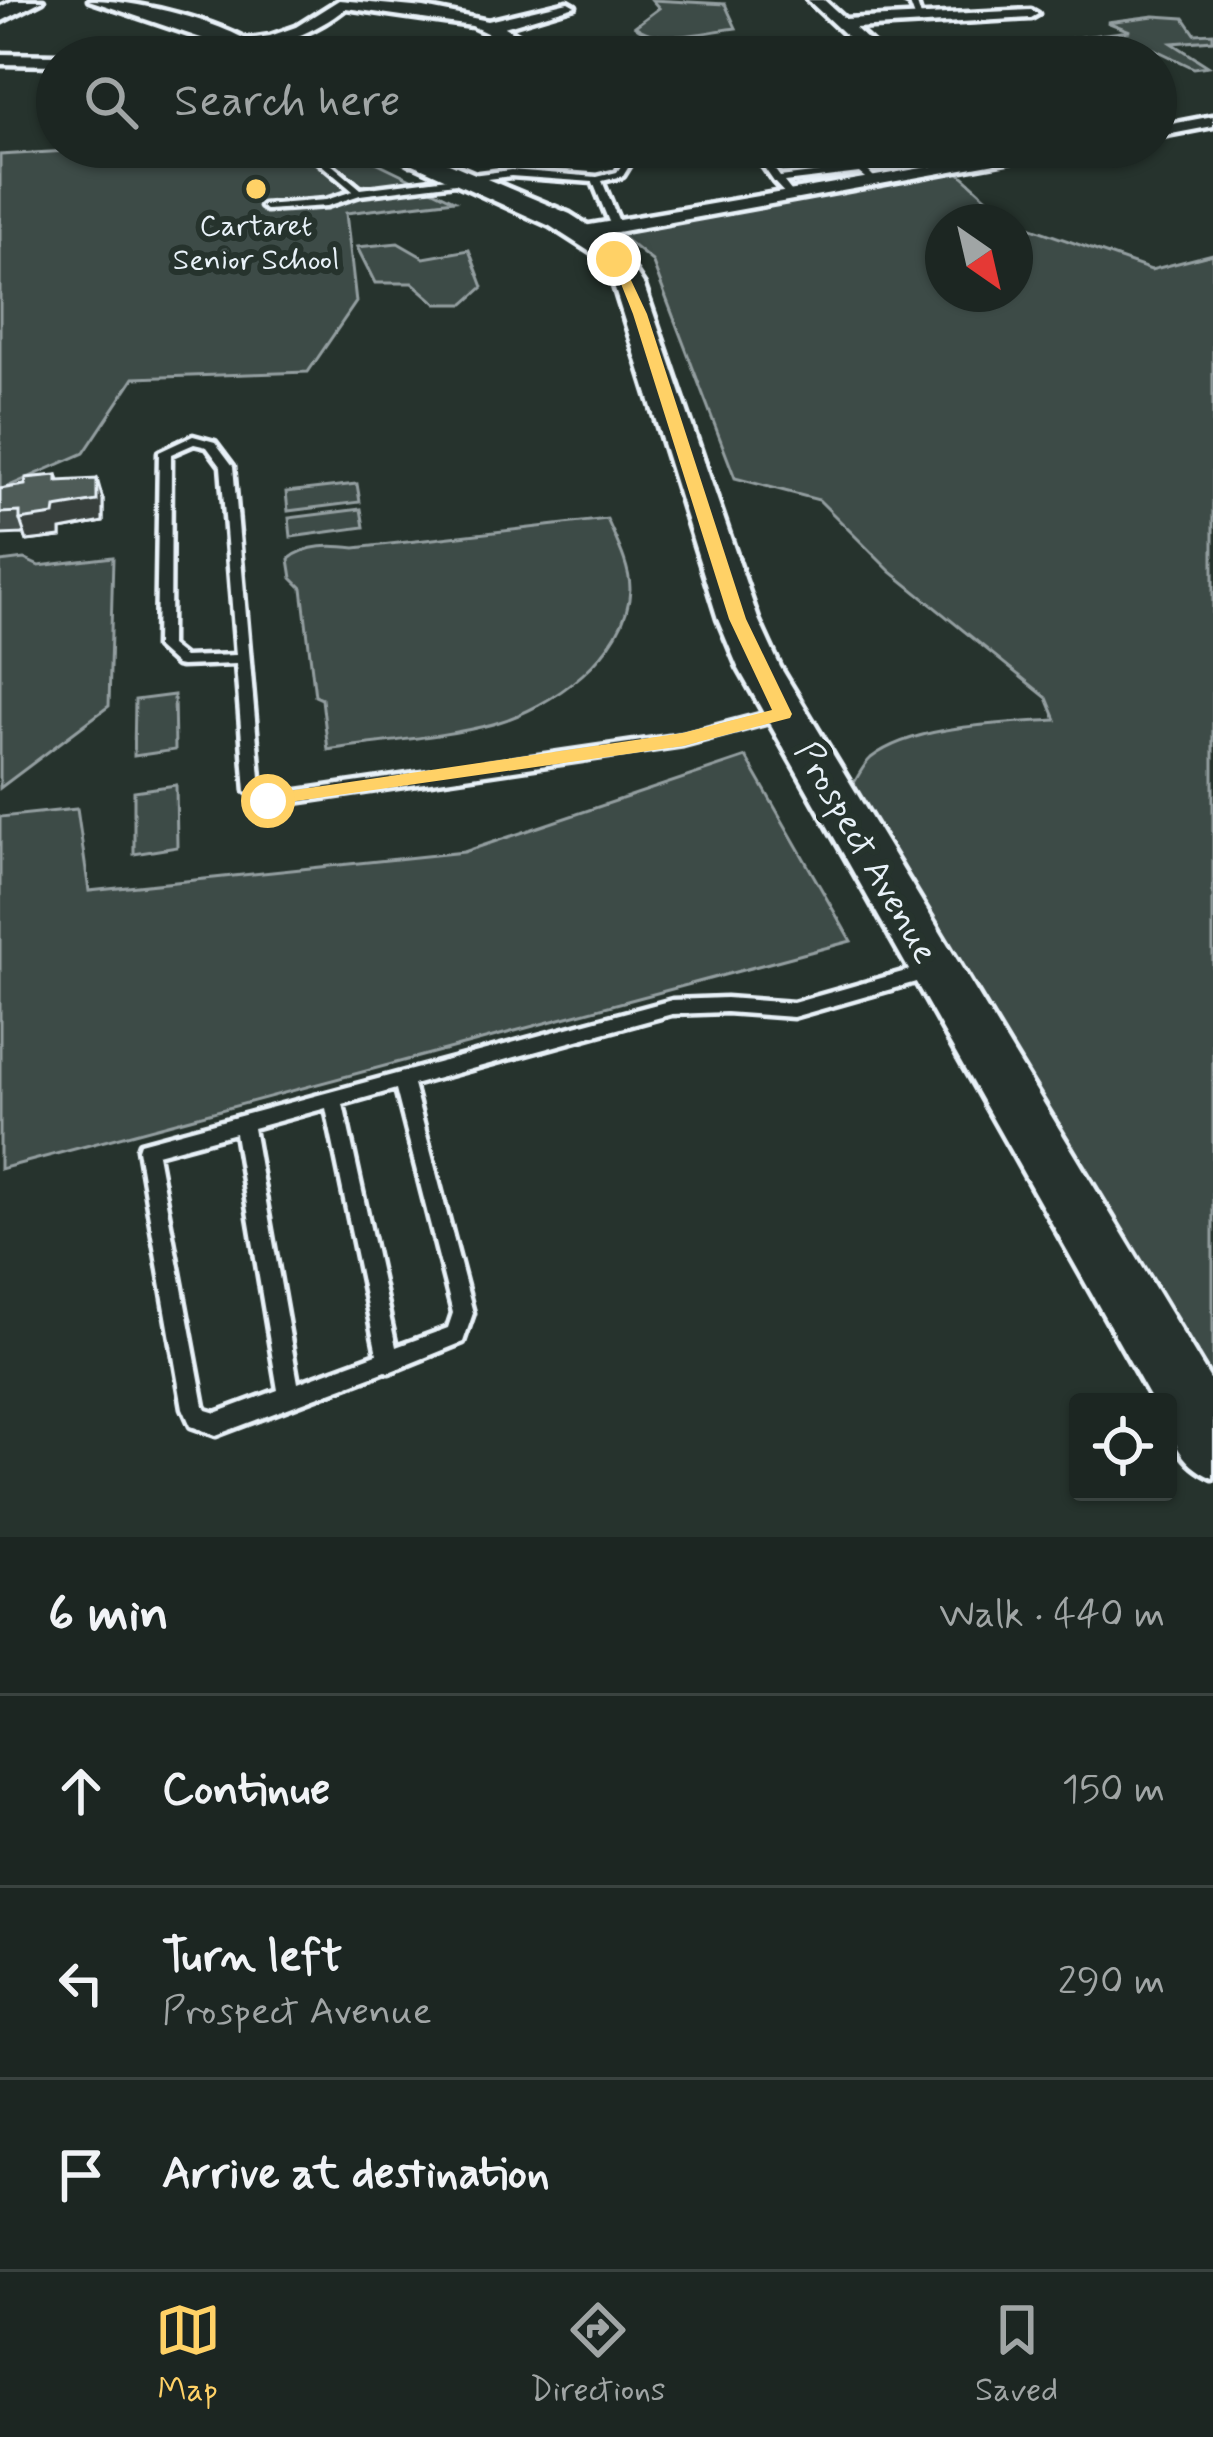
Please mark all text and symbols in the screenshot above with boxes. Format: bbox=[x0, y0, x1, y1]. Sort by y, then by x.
search box bbox=[36, 36, 1177, 168]
icon: search bbox=[78, 69, 144, 135]
text: Search here bbox=[174, 73, 401, 132]
marker: Cartaret Senior School bbox=[243, 176, 269, 202]
north arrow bbox=[925, 204, 1033, 312]
place label: Cartaret Senior School bbox=[173, 207, 339, 280]
route end bbox=[587, 232, 641, 286]
street label: Prospect Avenue bbox=[782, 733, 948, 973]
route start bbox=[241, 774, 295, 828]
map controls bbox=[1069, 1393, 1177, 1501]
button: locate bbox=[1069, 1393, 1177, 1501]
text: 6 min bbox=[48, 1582, 169, 1648]
text: Walk · 440 m bbox=[939, 1590, 1165, 1641]
icon: ahead bbox=[48, 1758, 114, 1824]
text: Continue bbox=[162, 1761, 330, 1820]
text: 150 m bbox=[1062, 1765, 1165, 1816]
text: Turn left bbox=[162, 1928, 342, 1987]
icon: left bbox=[48, 1950, 114, 2016]
text: 290 m bbox=[1058, 1957, 1165, 2008]
text: Prospect Avenue bbox=[162, 1987, 432, 2038]
icon: arrive bbox=[48, 2142, 114, 2208]
text: Arrive at destination bbox=[162, 2145, 550, 2204]
tab: Map bbox=[155, 2297, 221, 2413]
tab: Directions bbox=[530, 2297, 666, 2413]
tab: Saved bbox=[975, 2297, 1058, 2413]

